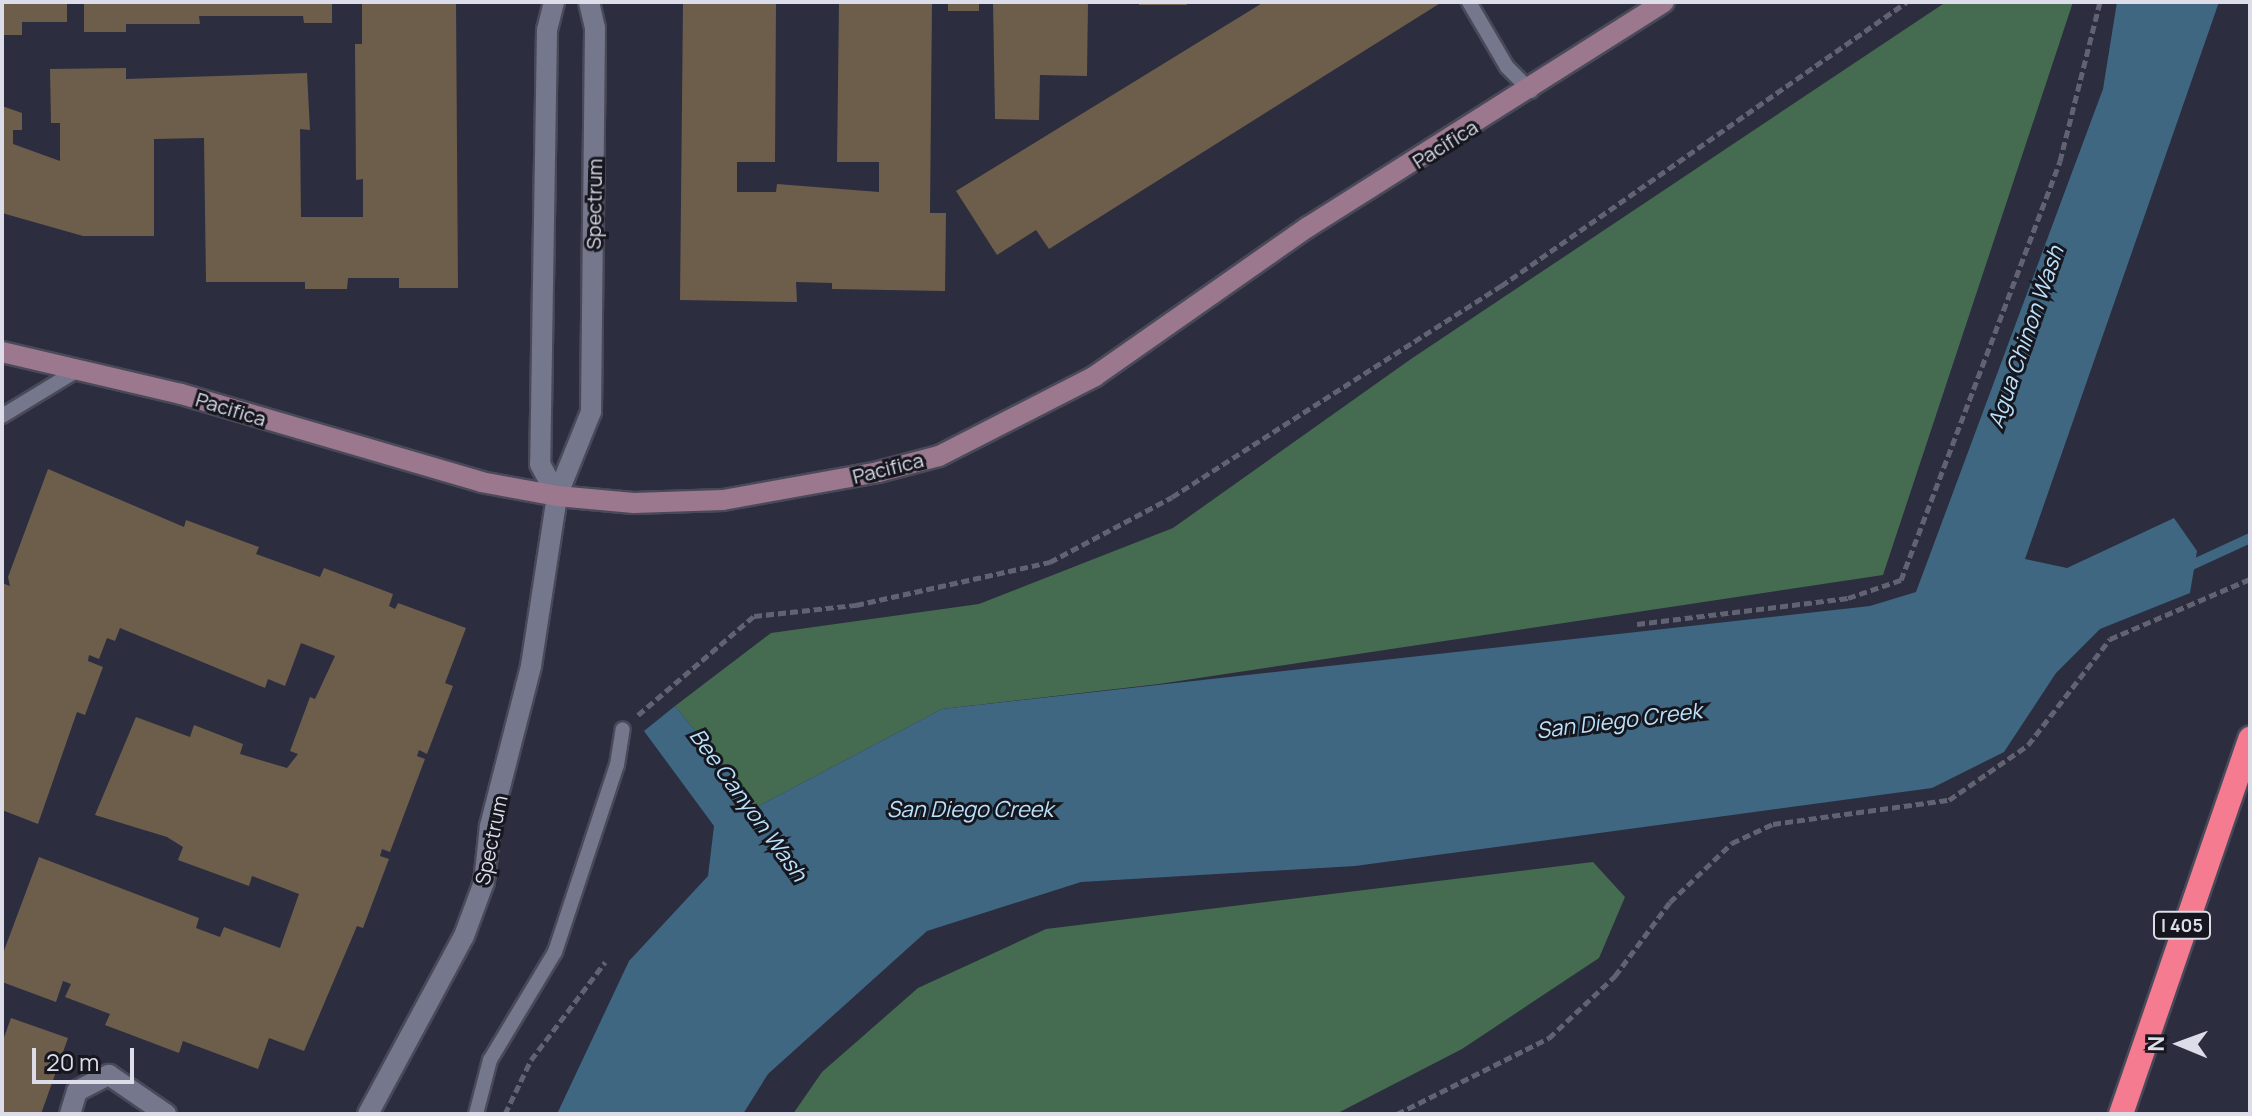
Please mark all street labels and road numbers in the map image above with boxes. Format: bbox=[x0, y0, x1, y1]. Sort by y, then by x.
street label: Pacifica bbox=[1408, 115, 1482, 173]
street label: Spectrum bbox=[581, 158, 607, 250]
street label: Pacifica bbox=[193, 387, 269, 431]
street label: Pacifica bbox=[850, 448, 926, 488]
street label: Spectrum bbox=[470, 793, 512, 887]
road number: I 405 bbox=[2152, 911, 2212, 939]

